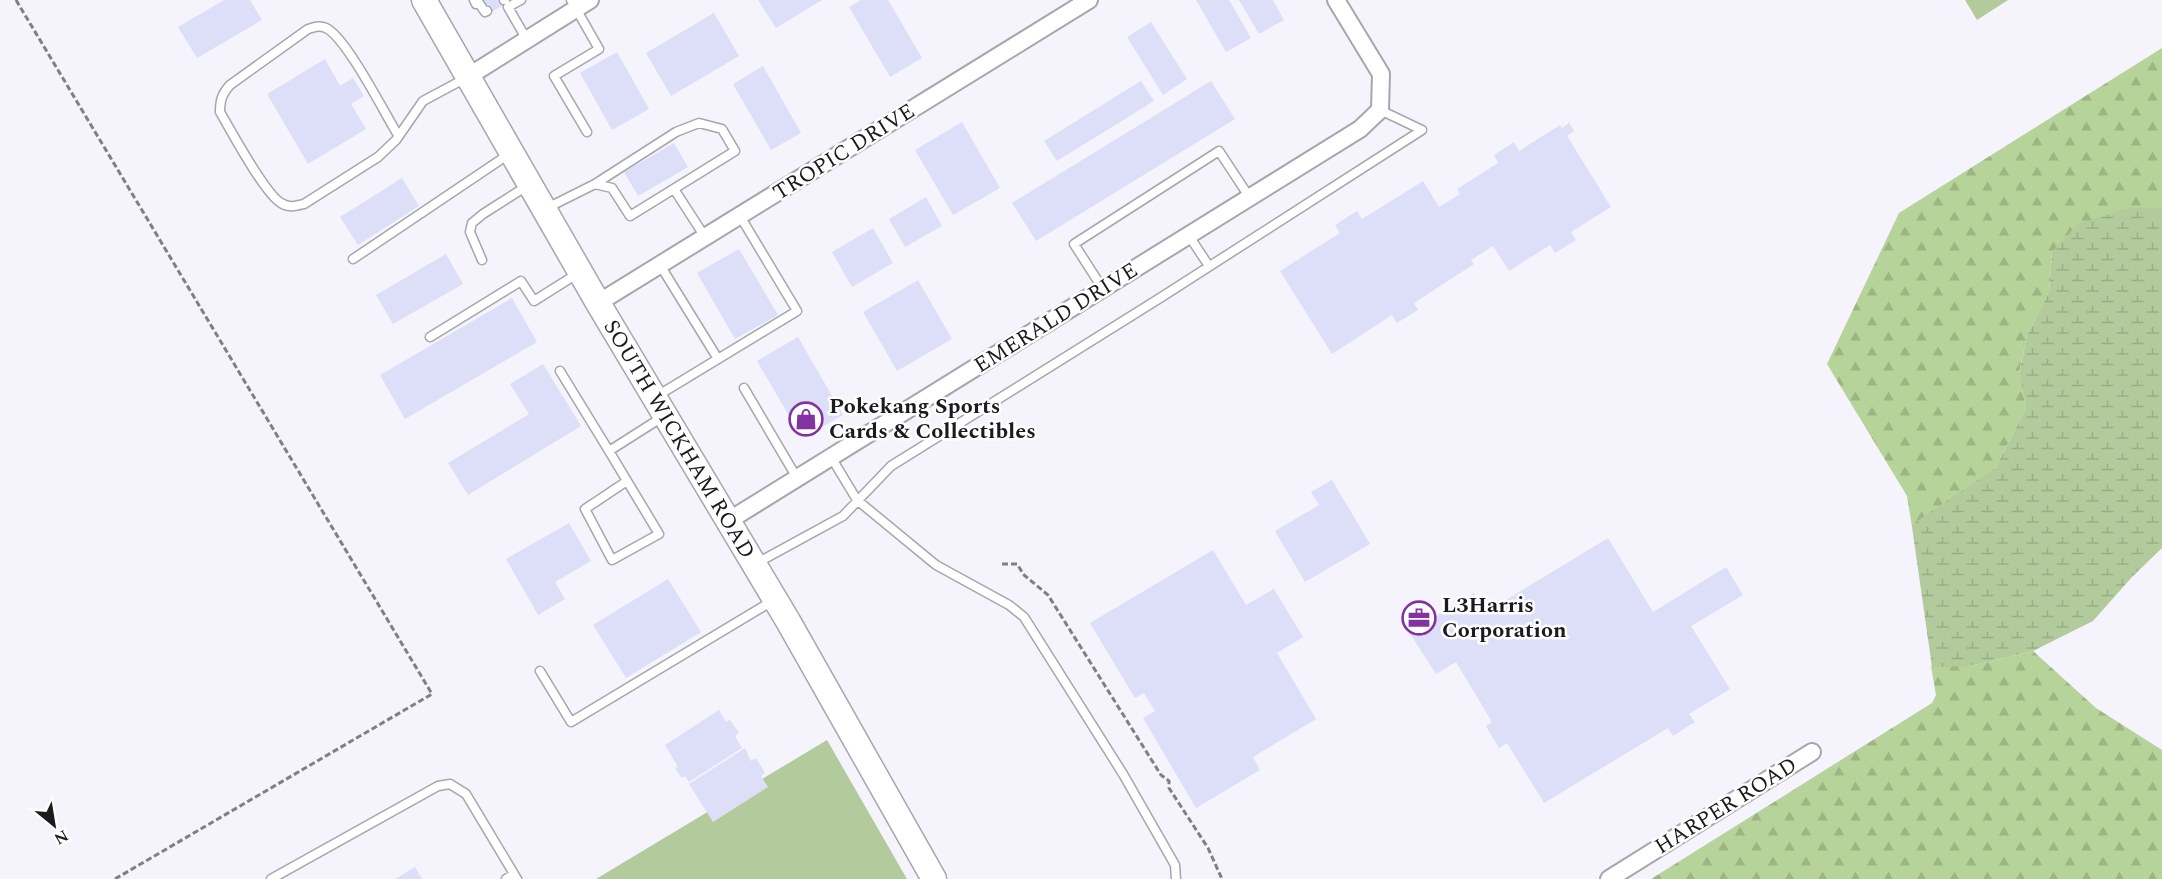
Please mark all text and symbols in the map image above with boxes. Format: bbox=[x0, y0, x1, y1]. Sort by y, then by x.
street label: TROPIC DRIVE bbox=[767, 95, 921, 209]
street label: EMERALD DRIVE bbox=[968, 254, 1144, 382]
street label: SOUTH WICKHAM ROAD bbox=[595, 313, 764, 565]
place label: Pokekang Sports Cards & Collectibles bbox=[829, 390, 1036, 448]
shop icon: Pokekang Sports Cards & Collectibles bbox=[788, 401, 824, 437]
place label: L3Harris Corporation bbox=[1442, 589, 1567, 647]
office icon: L3Harris Corporation bbox=[1401, 600, 1437, 636]
street label: HARPER ROAD bbox=[1648, 749, 1804, 863]
north arrow bbox=[24, 795, 84, 855]
text: N bbox=[49, 823, 73, 851]

